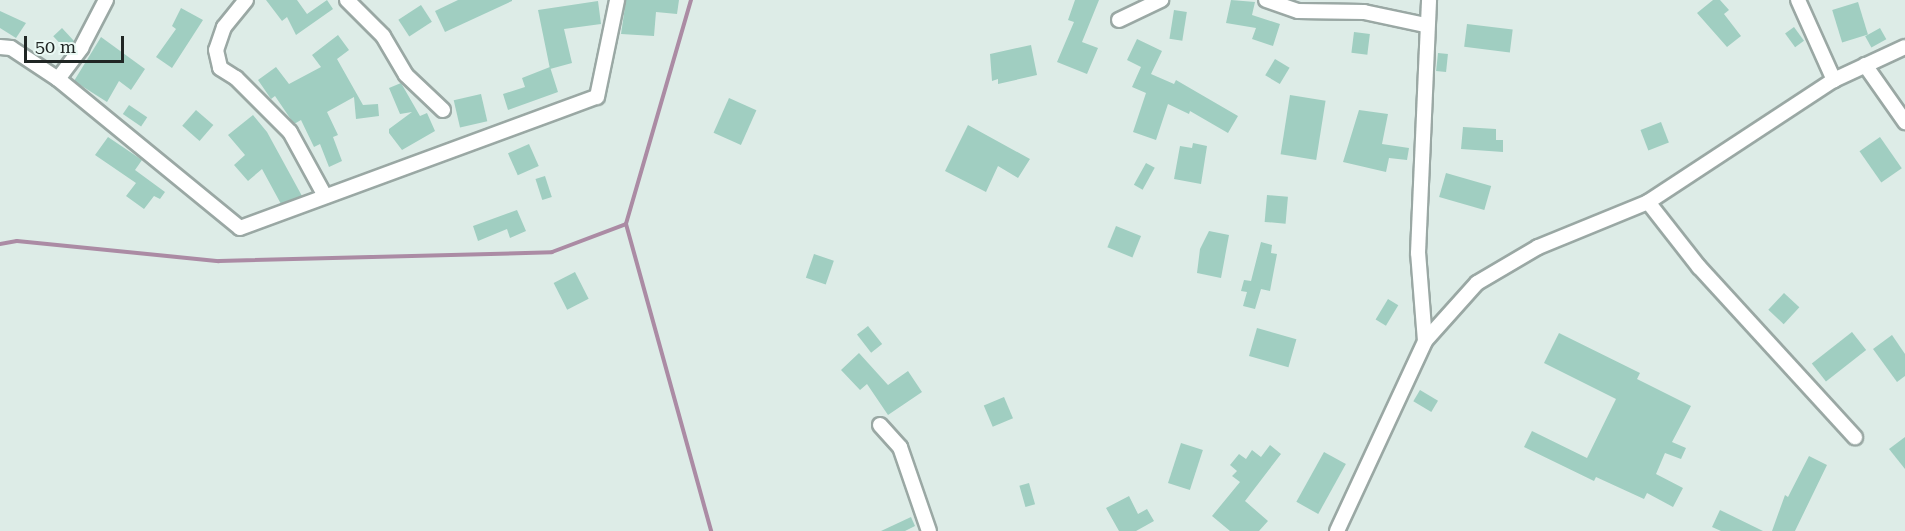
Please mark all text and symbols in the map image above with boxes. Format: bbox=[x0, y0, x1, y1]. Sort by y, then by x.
scale bar bbox=[27, 24, 128, 62]
text: 50 m bbox=[35, 36, 76, 57]

